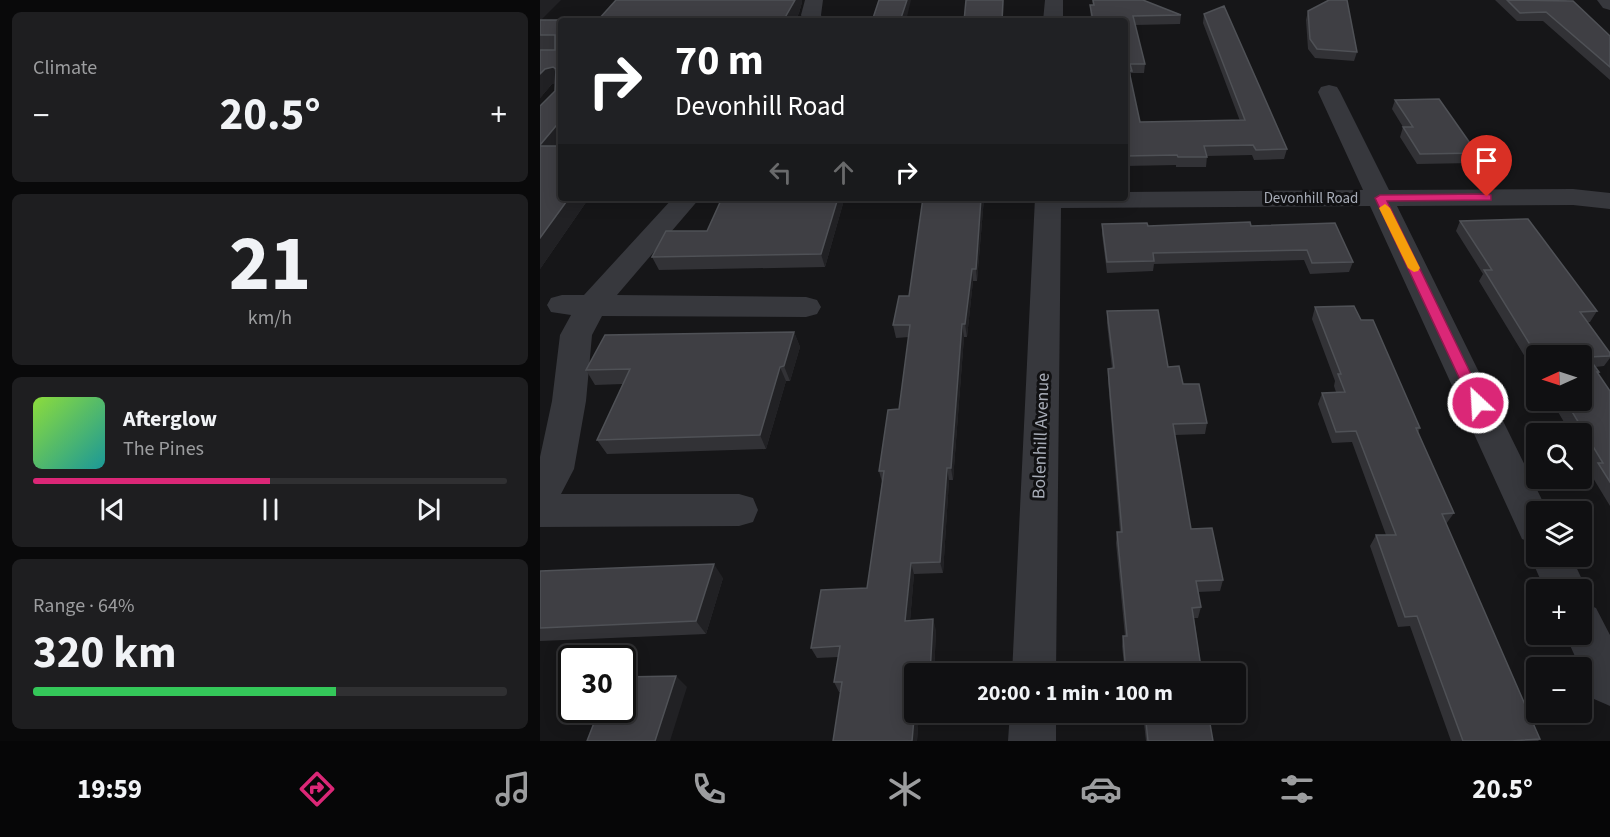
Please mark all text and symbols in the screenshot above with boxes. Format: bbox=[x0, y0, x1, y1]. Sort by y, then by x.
text: 70 m bbox=[675, 31, 764, 91]
icon: right bbox=[576, 42, 654, 120]
text: Climate bbox=[33, 54, 97, 82]
text: 20.5° bbox=[219, 83, 321, 147]
text: Devonhill Road bbox=[675, 87, 846, 126]
text: − bbox=[33, 92, 49, 139]
text: + bbox=[491, 92, 507, 139]
pin bbox=[1461, 135, 1512, 197]
icon: arrive bbox=[1470, 144, 1503, 177]
icon: left bbox=[764, 156, 797, 189]
icon: ahead bbox=[827, 156, 860, 189]
icon: right bbox=[890, 156, 923, 189]
street label: Devonhill Road bbox=[1264, 188, 1358, 209]
text: 21 bbox=[229, 209, 311, 320]
text: km/h bbox=[248, 304, 292, 332]
north arrow bbox=[1526, 345, 1592, 411]
map controls bbox=[1526, 345, 1592, 723]
position arrow bbox=[1446, 371, 1510, 435]
street label: Bolenhill Avenue bbox=[1026, 372, 1056, 499]
text: Afterglow bbox=[123, 403, 217, 435]
button: search bbox=[1526, 423, 1592, 489]
text: The Pines bbox=[123, 435, 204, 463]
icon: previous bbox=[96, 493, 129, 526]
icon: pause bbox=[254, 493, 287, 526]
icon: next bbox=[412, 493, 445, 526]
button: layers bbox=[1526, 501, 1592, 567]
button: + bbox=[1526, 579, 1592, 645]
text: Range · 64% bbox=[33, 592, 134, 620]
text: 320 km bbox=[33, 621, 177, 685]
speed limit sign: 30 bbox=[558, 645, 636, 723]
button: − bbox=[1526, 657, 1592, 723]
text: 20:00 · 1 min · 100 m bbox=[977, 677, 1173, 709]
icon: directions bbox=[296, 768, 338, 810]
icon: music bbox=[492, 768, 534, 810]
icon: phone bbox=[688, 768, 730, 810]
icon: climate bbox=[884, 768, 926, 810]
icon: car bbox=[1080, 768, 1122, 810]
icon: filters bbox=[1276, 768, 1318, 810]
text: 19:59 bbox=[77, 770, 142, 809]
text: 20.5° bbox=[1472, 770, 1533, 809]

